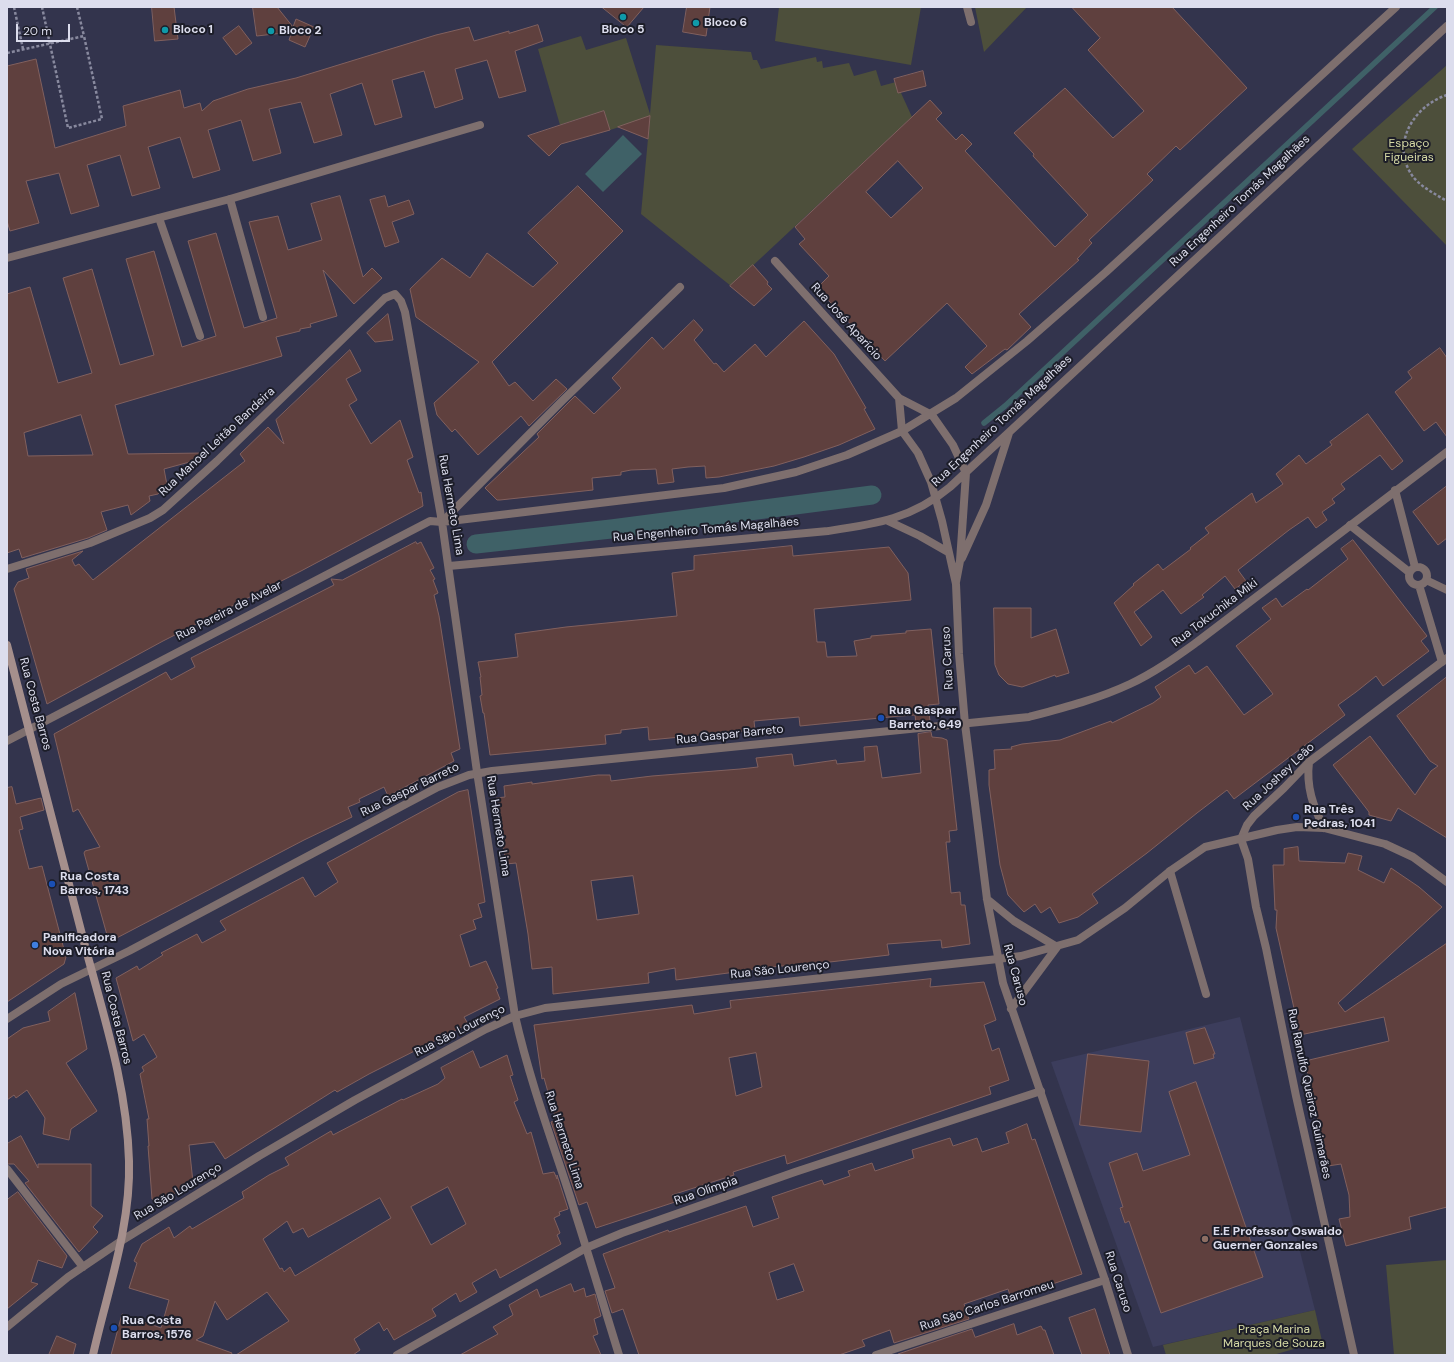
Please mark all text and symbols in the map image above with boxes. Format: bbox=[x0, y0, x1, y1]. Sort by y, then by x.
marker: Bloco 5 bbox=[618, 12, 628, 22]
scale bar bbox=[18, 16, 72, 42]
place label: Bloco 6 bbox=[704, 16, 747, 30]
marker: Bloco 6 bbox=[691, 18, 701, 28]
text: 20 m bbox=[23, 23, 52, 39]
place label: Bloco 1 bbox=[173, 23, 213, 37]
place label: Bloco 5 bbox=[601, 23, 645, 37]
place label: Bloco 2 bbox=[279, 24, 322, 38]
marker: Bloco 1 bbox=[160, 25, 170, 35]
marker: Bloco 2 bbox=[266, 26, 276, 36]
street label: Rua Engenheiro Tomás Magalhães bbox=[1167, 132, 1313, 270]
park label: Espaço Figueiras bbox=[1384, 137, 1434, 165]
street label: Rua José Aparício bbox=[808, 280, 884, 364]
street label: Rua Engenheiro Tomás Magalhães bbox=[929, 352, 1075, 490]
street label: Rua Manoel Leitão Bandeira bbox=[156, 385, 278, 499]
street label: Rua Hermeto Lima bbox=[435, 454, 467, 556]
street label: Rua Engenheiro Tomás Magalhães bbox=[612, 515, 800, 545]
street label: Rua Tokuchika Miki bbox=[1169, 576, 1261, 650]
street label: Rua Pereira de Avelar bbox=[174, 578, 284, 644]
street label: Rua Caruso bbox=[939, 626, 957, 690]
street label: Rua Costa Barros bbox=[16, 656, 54, 752]
place label: Rua Gaspar Barreto, 649 bbox=[889, 704, 962, 732]
marker: Rua Gaspar Barreto, 649 bbox=[876, 713, 886, 723]
street label: Rua Gaspar Barreto bbox=[676, 722, 784, 748]
street label: Rua Joshey Leão bbox=[1240, 740, 1318, 814]
street label: Rua Gaspar Barreto bbox=[358, 760, 462, 820]
street label: Rua Hermeto Lima bbox=[483, 775, 513, 877]
place label: Rua Três Pedras, 1041 bbox=[1304, 803, 1375, 831]
marker: Rua Três Pedras, 1041 bbox=[1291, 812, 1301, 822]
place label: Rua Costa Barros, 1743 bbox=[60, 870, 129, 898]
marker: Rua Costa Barros, 1743 bbox=[47, 879, 57, 889]
place label: Panificadora Nova Vitória bbox=[43, 931, 116, 959]
marker: Panificadora Nova Vitória bbox=[30, 940, 40, 950]
street label: Rua Caruso bbox=[1000, 943, 1030, 1007]
street label: Rua São Lourenço bbox=[730, 958, 830, 982]
street label: Rua Costa Barros bbox=[98, 970, 134, 1066]
street label: Rua São Lourenço bbox=[412, 1002, 508, 1060]
street label: Rua Ranulfo Queiroz Guimarães bbox=[1284, 1008, 1334, 1180]
street label: Rua Hermeto Lima bbox=[541, 1089, 587, 1191]
street label: Rua São Lourenço bbox=[132, 1160, 224, 1224]
street label: Rua Olímpia bbox=[672, 1173, 740, 1209]
place label: E.E Professor Oswaldo Guerner Gonzales bbox=[1213, 1225, 1342, 1253]
marker: E.E Professor Oswaldo Guerner Gonzales bbox=[1200, 1234, 1210, 1244]
street label: Rua Caruso bbox=[1101, 1250, 1135, 1314]
street label: Rua São Carlos Barromeu bbox=[918, 1278, 1056, 1334]
place label: Rua Costa Barros, 1576 bbox=[122, 1314, 192, 1342]
marker: Rua Costa Barros, 1576 bbox=[109, 1323, 119, 1333]
park label: Praça Marina Marques de Souza bbox=[1223, 1323, 1325, 1351]

